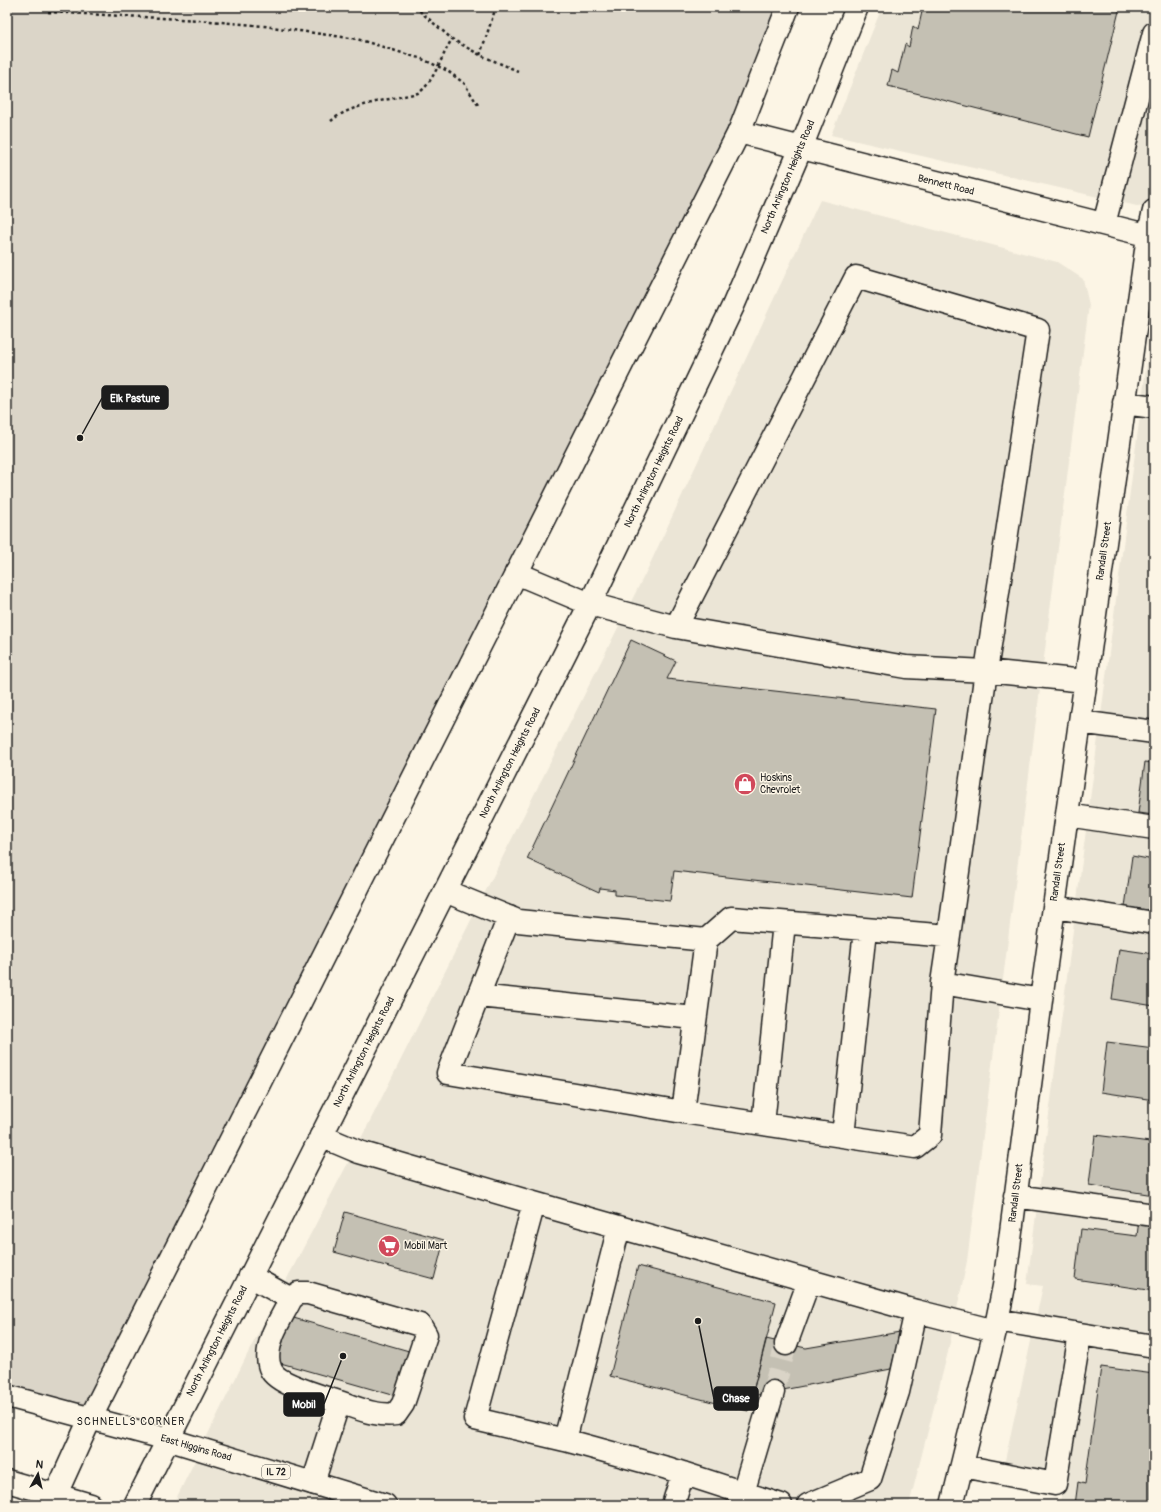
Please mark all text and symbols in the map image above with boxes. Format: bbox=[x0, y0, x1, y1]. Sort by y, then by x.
street label: North Arlington Heights Road bbox=[759, 118, 817, 236]
street label: Bennett Road bbox=[917, 172, 975, 198]
callout: Elk Pasture bbox=[102, 386, 168, 409]
text: Elk Pasture bbox=[110, 392, 161, 405]
street label: North Arlington Heights Road bbox=[622, 414, 686, 530]
street label: Randall Street bbox=[1094, 520, 1114, 581]
street label: North Arlington Heights Road bbox=[477, 706, 543, 820]
shop icon: Hoskins Chevrolet bbox=[732, 771, 758, 797]
place label: Hoskins Chevrolet bbox=[760, 772, 801, 796]
street label: Randall Street bbox=[1048, 841, 1068, 902]
street label: North Arlington Heights Road bbox=[331, 995, 397, 1109]
street label: Randall Street bbox=[1006, 1162, 1026, 1223]
supermarket icon: Mobil Mart bbox=[376, 1233, 402, 1259]
place label: Mobil Mart bbox=[404, 1240, 448, 1252]
street label: North Arlington Heights Road bbox=[184, 1284, 250, 1398]
callout: Chase bbox=[714, 1387, 758, 1410]
text: Chase bbox=[722, 1392, 750, 1405]
callout: Mobil bbox=[284, 1393, 324, 1416]
text: Mobil bbox=[292, 1398, 316, 1411]
district label: SCHNELLS CORNER bbox=[77, 1415, 185, 1428]
street label: East Higgins Road bbox=[159, 1432, 233, 1464]
north arrow bbox=[18, 1454, 58, 1494]
text: N bbox=[35, 1458, 44, 1472]
road number: IL 72 bbox=[262, 1465, 290, 1479]

